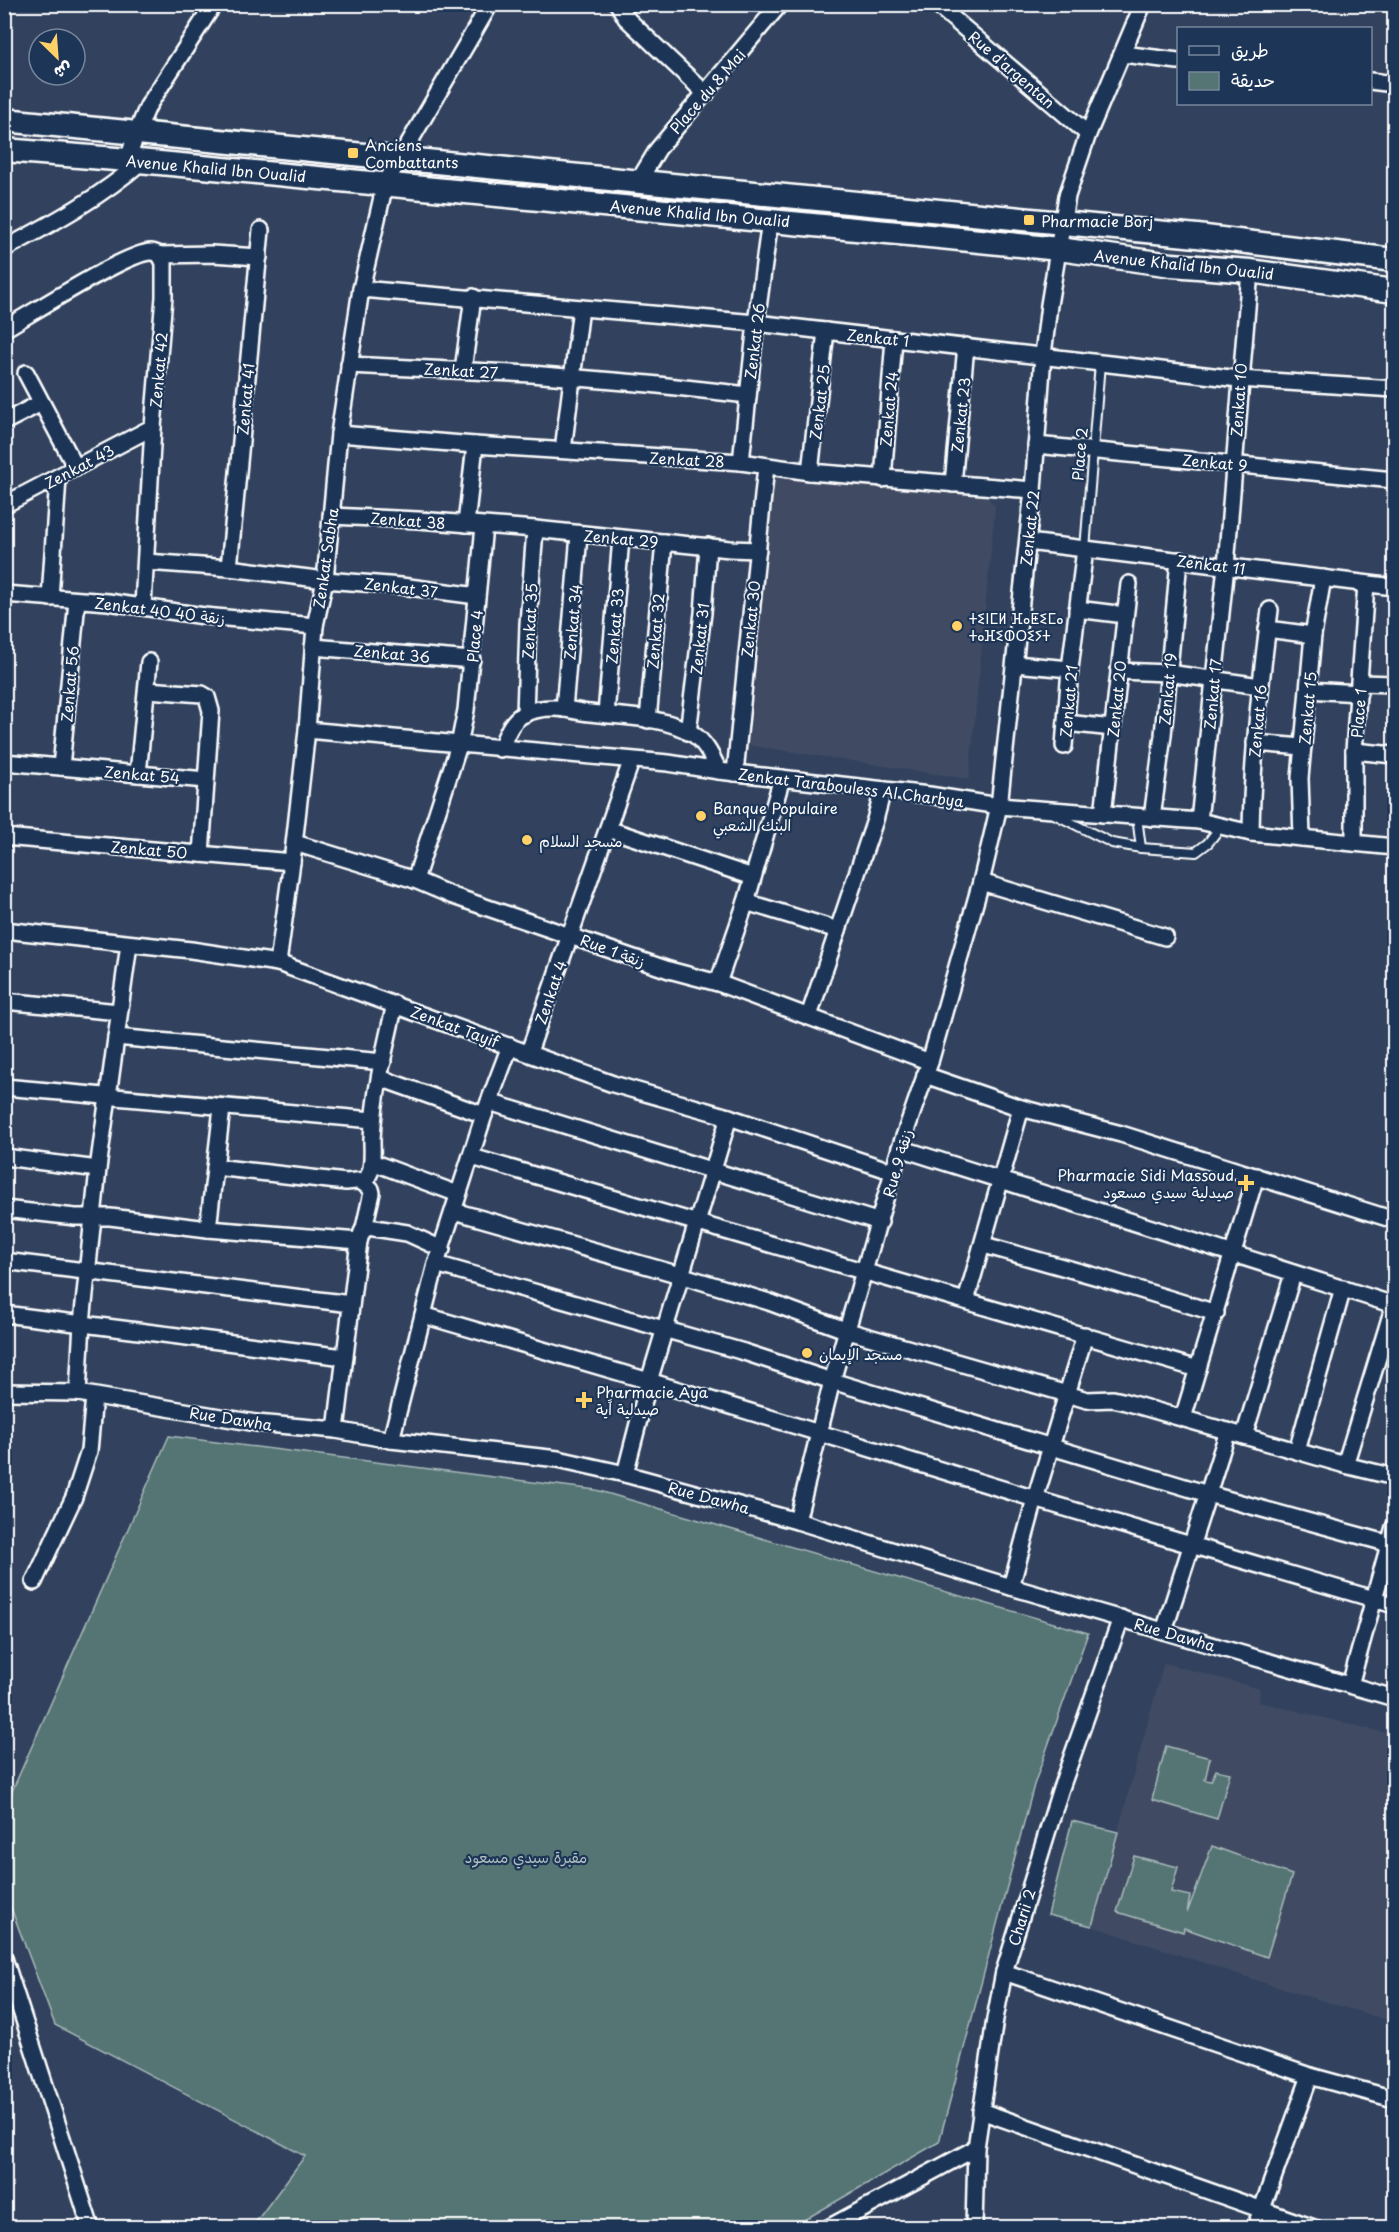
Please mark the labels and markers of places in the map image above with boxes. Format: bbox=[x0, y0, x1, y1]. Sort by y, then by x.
place label: Anciens Combattants bbox=[365, 133, 458, 173]
marker: Anciens Combattants bbox=[346, 146, 360, 160]
place label: Pharmacie Borj bbox=[1041, 209, 1153, 232]
marker: Pharmacie Borj bbox=[1022, 213, 1036, 227]
place label: ⵜⵉⵏⵎⵍ ⴼⴰⵟⵉⵎⴰ ⵜⴰⴼⵉⵀⵔⵉⵢⵜ bbox=[969, 606, 1064, 646]
marker: ⵜⵉⵏⵎⵍ ⴼⴰⵟⵉⵎⴰ ⵜⴰⴼⵉⵀⵔⵉⵢⵜ bbox=[950, 619, 964, 633]
place label: Banque Populaire البنك الشعبي bbox=[713, 796, 838, 839]
marker: Banque Populaire البنك الشعبي bbox=[694, 809, 708, 823]
place label: مسجد السلام bbox=[539, 829, 623, 853]
marker: مسجد السلام bbox=[520, 833, 534, 847]
place label: Pharmacie Sidi Massoud صيدلية سيدي مسعود bbox=[1057, 1163, 1234, 1204]
marker: Pharmacie Sidi Massoud صيدلية سيدي مسعود bbox=[1239, 1176, 1253, 1190]
place label: مسجد الإيمان bbox=[819, 1342, 902, 1365]
marker: مسجد الإيمان bbox=[800, 1346, 814, 1360]
place label: Pharmacie Aya صيدلية اًية bbox=[596, 1380, 709, 1420]
marker: Pharmacie Aya صيدلية اًية bbox=[577, 1393, 591, 1407]

